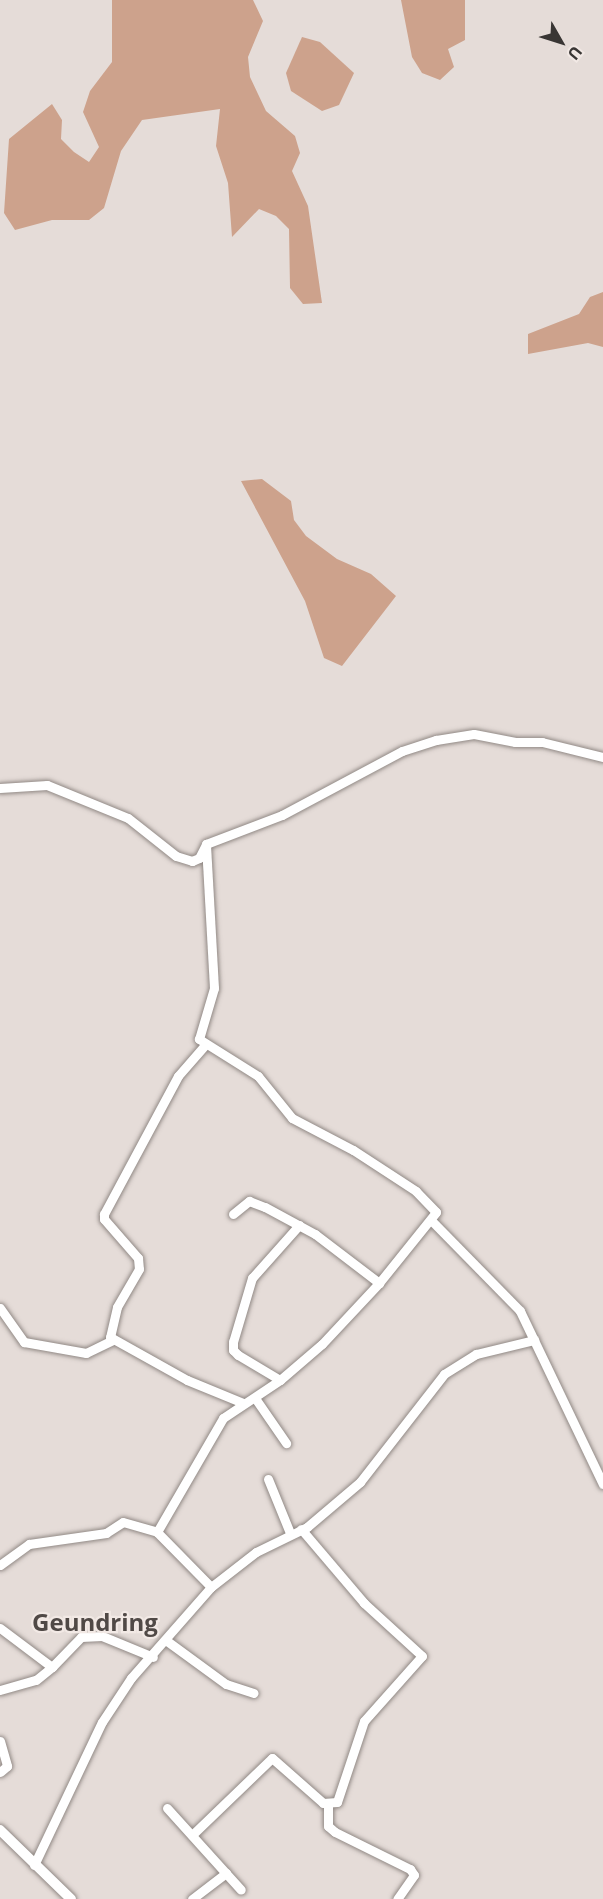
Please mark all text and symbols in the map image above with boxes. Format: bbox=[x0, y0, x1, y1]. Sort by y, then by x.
north arrow bbox=[531, 12, 591, 72]
text: U bbox=[563, 42, 587, 65]
district label: Geundring bbox=[32, 1608, 158, 1636]

